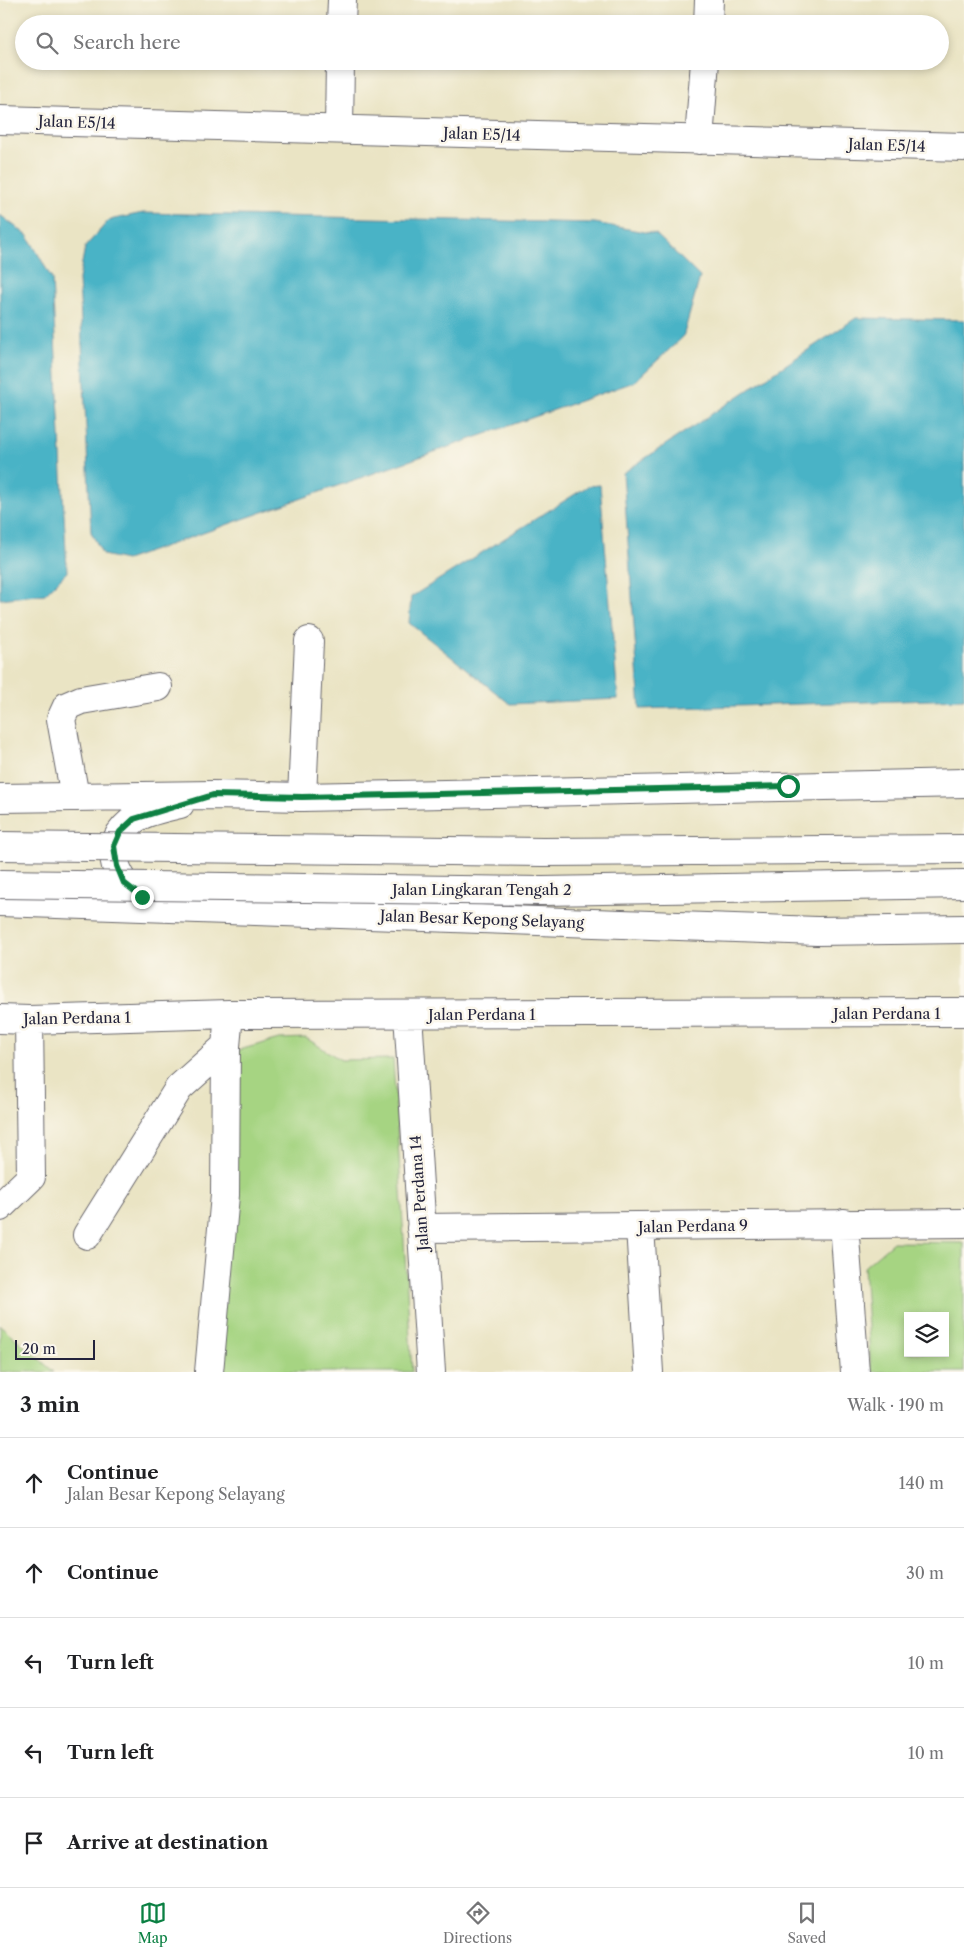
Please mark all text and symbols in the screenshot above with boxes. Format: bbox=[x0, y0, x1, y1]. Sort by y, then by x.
search box bbox=[15, 15, 949, 70]
icon: search bbox=[33, 29, 61, 57]
text: Search here bbox=[73, 31, 181, 54]
street label: Jalan E5/14 bbox=[36, 111, 116, 133]
street label: Jalan E5/14 bbox=[441, 123, 521, 145]
street label: Jalan E5/14 bbox=[846, 134, 926, 156]
route start bbox=[777, 775, 800, 798]
street label: Jalan Lingkaran Tengah 2 bbox=[390, 880, 572, 899]
route end bbox=[131, 886, 154, 909]
street label: Jalan Besar Kepong Selayang bbox=[378, 906, 584, 932]
street label: Jalan Perdana 1 bbox=[831, 1004, 941, 1023]
street label: Jalan Perdana 1 bbox=[426, 1005, 536, 1024]
street label: Jalan Perdana 1 bbox=[21, 1008, 131, 1028]
street label: Jalan Perdana 14 bbox=[405, 1134, 433, 1254]
street label: Jalan Perdana 9 bbox=[636, 1216, 748, 1236]
map controls bbox=[904, 1312, 949, 1357]
button: layers bbox=[904, 1312, 949, 1357]
scale bar bbox=[15, 1337, 95, 1360]
text: 20 m bbox=[22, 1340, 56, 1358]
text: 3 min bbox=[20, 1392, 80, 1417]
text: Walk · 190 m bbox=[847, 1395, 944, 1415]
text: Continue bbox=[67, 1461, 159, 1484]
icon: ahead bbox=[20, 1469, 48, 1497]
text: 140 m bbox=[899, 1473, 944, 1493]
text: Jalan Besar Kepong Selayang bbox=[67, 1484, 285, 1504]
icon: ahead bbox=[20, 1559, 48, 1587]
text: Continue bbox=[67, 1561, 159, 1584]
text: 30 m bbox=[906, 1563, 944, 1583]
icon: left bbox=[20, 1649, 48, 1677]
text: Turn left bbox=[67, 1651, 154, 1674]
text: 10 m bbox=[908, 1653, 944, 1673]
icon: left bbox=[20, 1739, 48, 1767]
text: Turn left bbox=[67, 1741, 154, 1764]
text: 10 m bbox=[908, 1743, 944, 1763]
icon: arrive bbox=[20, 1829, 48, 1857]
text: Arrive at destination bbox=[67, 1831, 268, 1854]
tab: Map bbox=[138, 1899, 168, 1947]
tab: Directions bbox=[443, 1899, 512, 1947]
tab: Saved bbox=[787, 1899, 826, 1947]

